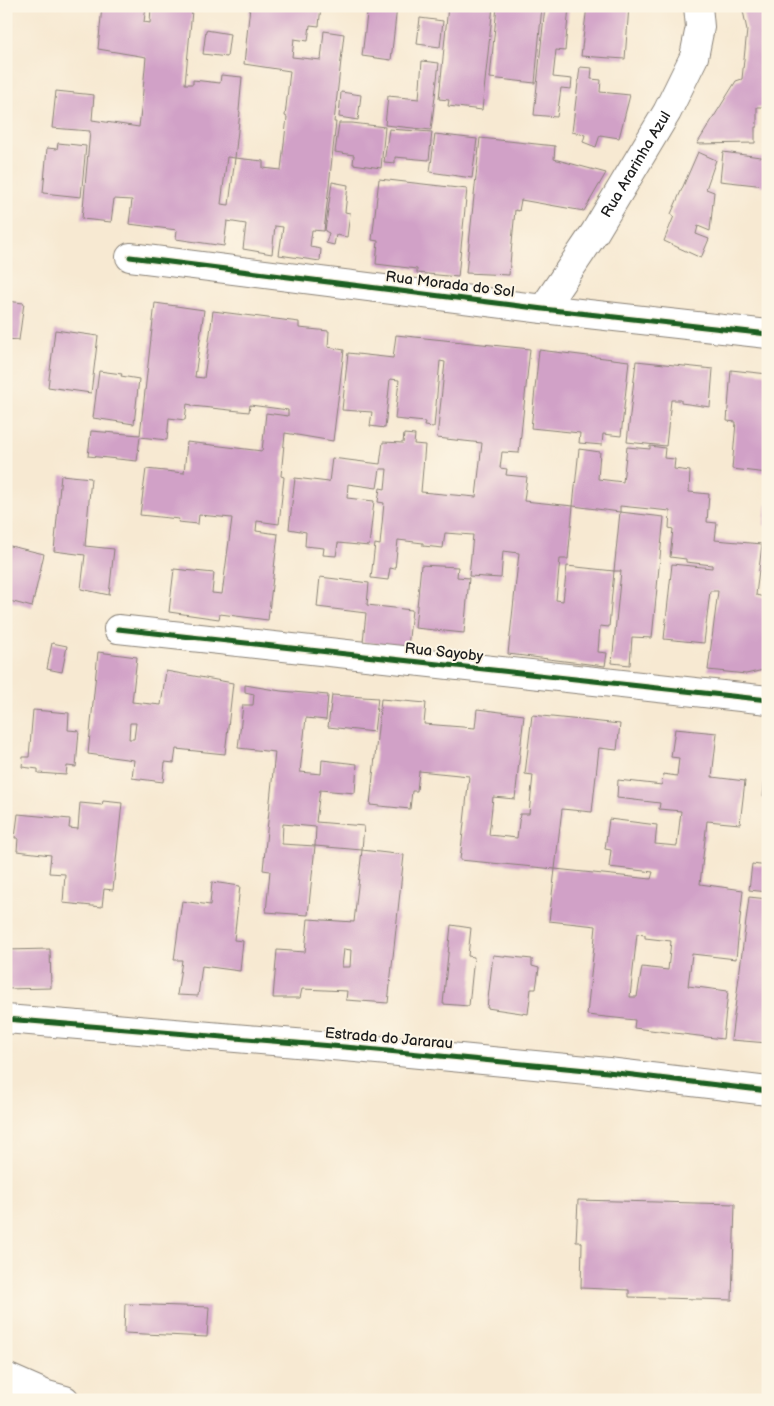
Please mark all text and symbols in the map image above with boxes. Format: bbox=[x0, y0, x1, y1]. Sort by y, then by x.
street label: Rua Ararinha Azul bbox=[597, 108, 675, 221]
street label: Rua Morada do Sol bbox=[384, 267, 515, 302]
street label: Rua Sayoby bbox=[404, 639, 484, 666]
street label: Estrada do Jararau bbox=[324, 1023, 454, 1054]

